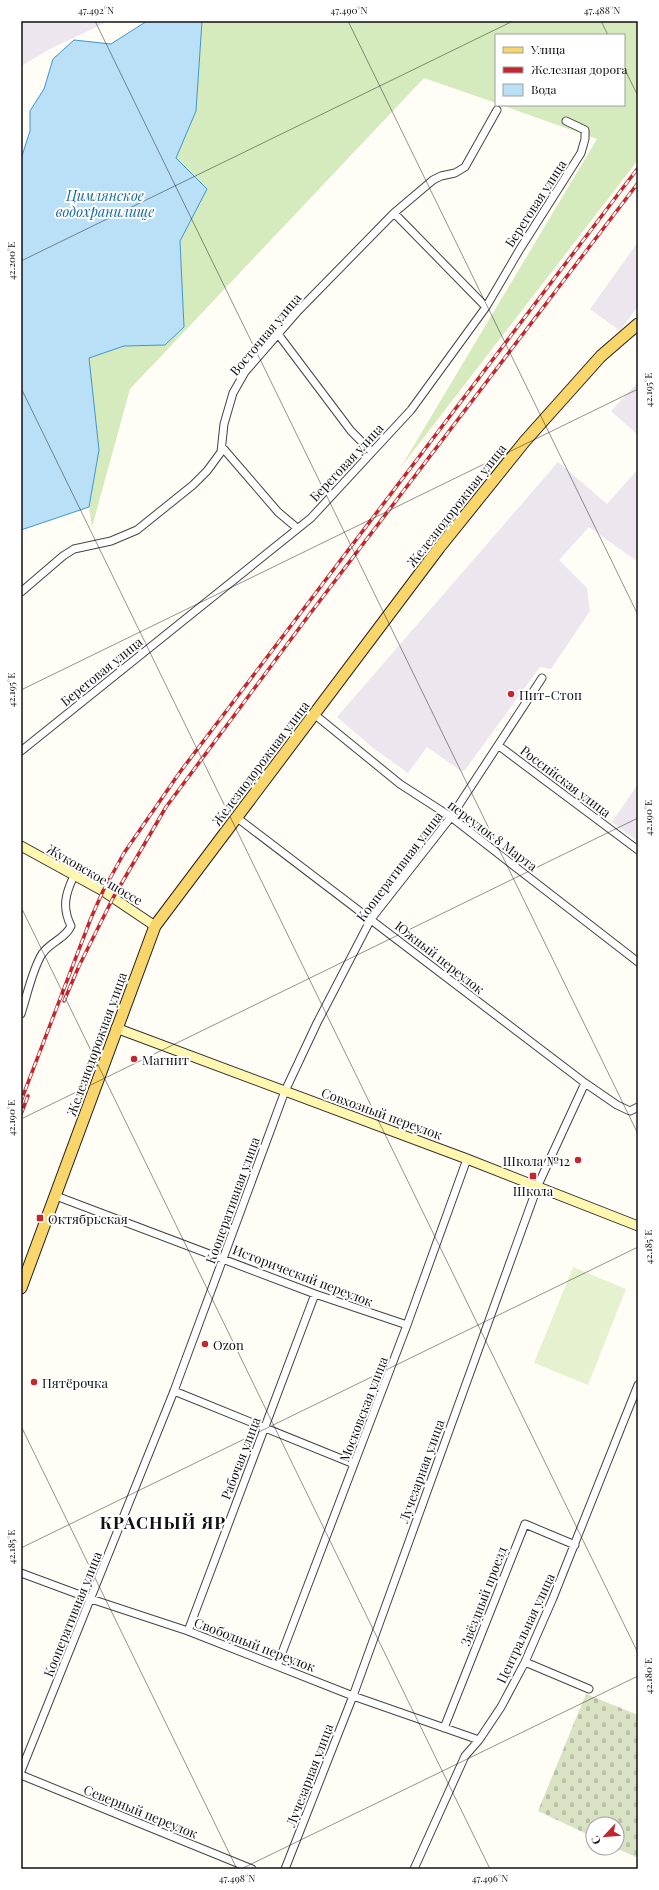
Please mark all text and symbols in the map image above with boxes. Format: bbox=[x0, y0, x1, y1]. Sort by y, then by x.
text: 47.492°N bbox=[78, 3, 114, 17]
text: 47.490°N bbox=[330, 3, 368, 17]
text: 47.488°N bbox=[584, 3, 620, 17]
legend bbox=[495, 34, 625, 106]
text: Улица bbox=[530, 41, 565, 57]
text: Железная дорога bbox=[531, 61, 628, 77]
text: Вода bbox=[531, 81, 557, 97]
street label: Береговая улица bbox=[500, 156, 570, 250]
water label: Цимлянское водохранилище bbox=[56, 186, 154, 221]
text: 42.200°E bbox=[4, 242, 18, 280]
street label: Восточная улица bbox=[226, 289, 305, 379]
text: 42.195°E bbox=[641, 373, 655, 407]
street label: Береговая улица bbox=[306, 419, 387, 505]
street label: Железнодорожная улица bbox=[403, 440, 510, 570]
street label: Береговая улица bbox=[57, 632, 146, 709]
text: 42.195°E bbox=[4, 673, 18, 707]
place label: Пит-Стоп bbox=[519, 686, 582, 703]
marker: Пит-Стоп bbox=[506, 689, 516, 699]
street label: Железнодорожная улица bbox=[208, 697, 313, 829]
street label: Российская улица bbox=[517, 741, 615, 821]
street label: переулок 8 Марта bbox=[445, 796, 542, 875]
text: 42.190°E bbox=[641, 800, 655, 836]
street label: Кооперативная улица bbox=[352, 807, 446, 924]
street label: Жуковское шоссе bbox=[44, 840, 146, 909]
street label: Южный переулок bbox=[392, 917, 489, 998]
street label: Железнодорожная улица bbox=[62, 969, 130, 1118]
place label: Магнит bbox=[142, 1051, 189, 1068]
marker: Магнит bbox=[129, 1054, 139, 1064]
street label: Совхозный переулок bbox=[319, 1083, 445, 1143]
text: 42.190°E bbox=[4, 1100, 18, 1136]
street label: Кооперативная улица bbox=[201, 1134, 263, 1266]
place label: Школа №12 bbox=[503, 1152, 570, 1169]
marker: Школа №12 bbox=[573, 1155, 583, 1165]
marker: Школа bbox=[528, 1171, 538, 1181]
place label: Школа bbox=[513, 1182, 554, 1199]
place label: Октябрьская bbox=[48, 1210, 128, 1227]
marker: Октябрьская bbox=[35, 1213, 45, 1223]
text: 42.185°E bbox=[641, 1230, 655, 1264]
street label: Исторический переулок bbox=[230, 1240, 376, 1310]
place label: Ozon bbox=[213, 1336, 244, 1353]
marker: Ozon bbox=[200, 1339, 210, 1349]
street label: Московская улица bbox=[335, 1353, 391, 1464]
place label: Пятёрочка bbox=[42, 1374, 109, 1391]
marker: Пятёрочка bbox=[29, 1377, 39, 1387]
street label: Рабочая улица bbox=[216, 1414, 264, 1502]
street label: Лучезарная улица bbox=[394, 1416, 448, 1526]
district label: КРАСНЫЙ ЯР bbox=[100, 1511, 226, 1533]
text: 42.185°E bbox=[4, 1530, 18, 1564]
street label: Звёздный проезд bbox=[456, 1544, 510, 1648]
street label: Кооперативная улица bbox=[39, 1548, 105, 1679]
street label: Центральная улица bbox=[492, 1570, 558, 1686]
street label: Свободный переулок bbox=[192, 1613, 318, 1675]
text: 42.180°E bbox=[641, 1658, 655, 1694]
street label: Лучезарная улица bbox=[281, 1721, 337, 1830]
street label: Северный переулок bbox=[81, 1780, 201, 1842]
north arrow bbox=[585, 1816, 625, 1856]
text: С bbox=[587, 1834, 604, 1847]
text: 47.498°N bbox=[219, 1871, 255, 1885]
text: 47.496°N bbox=[472, 1871, 508, 1885]

